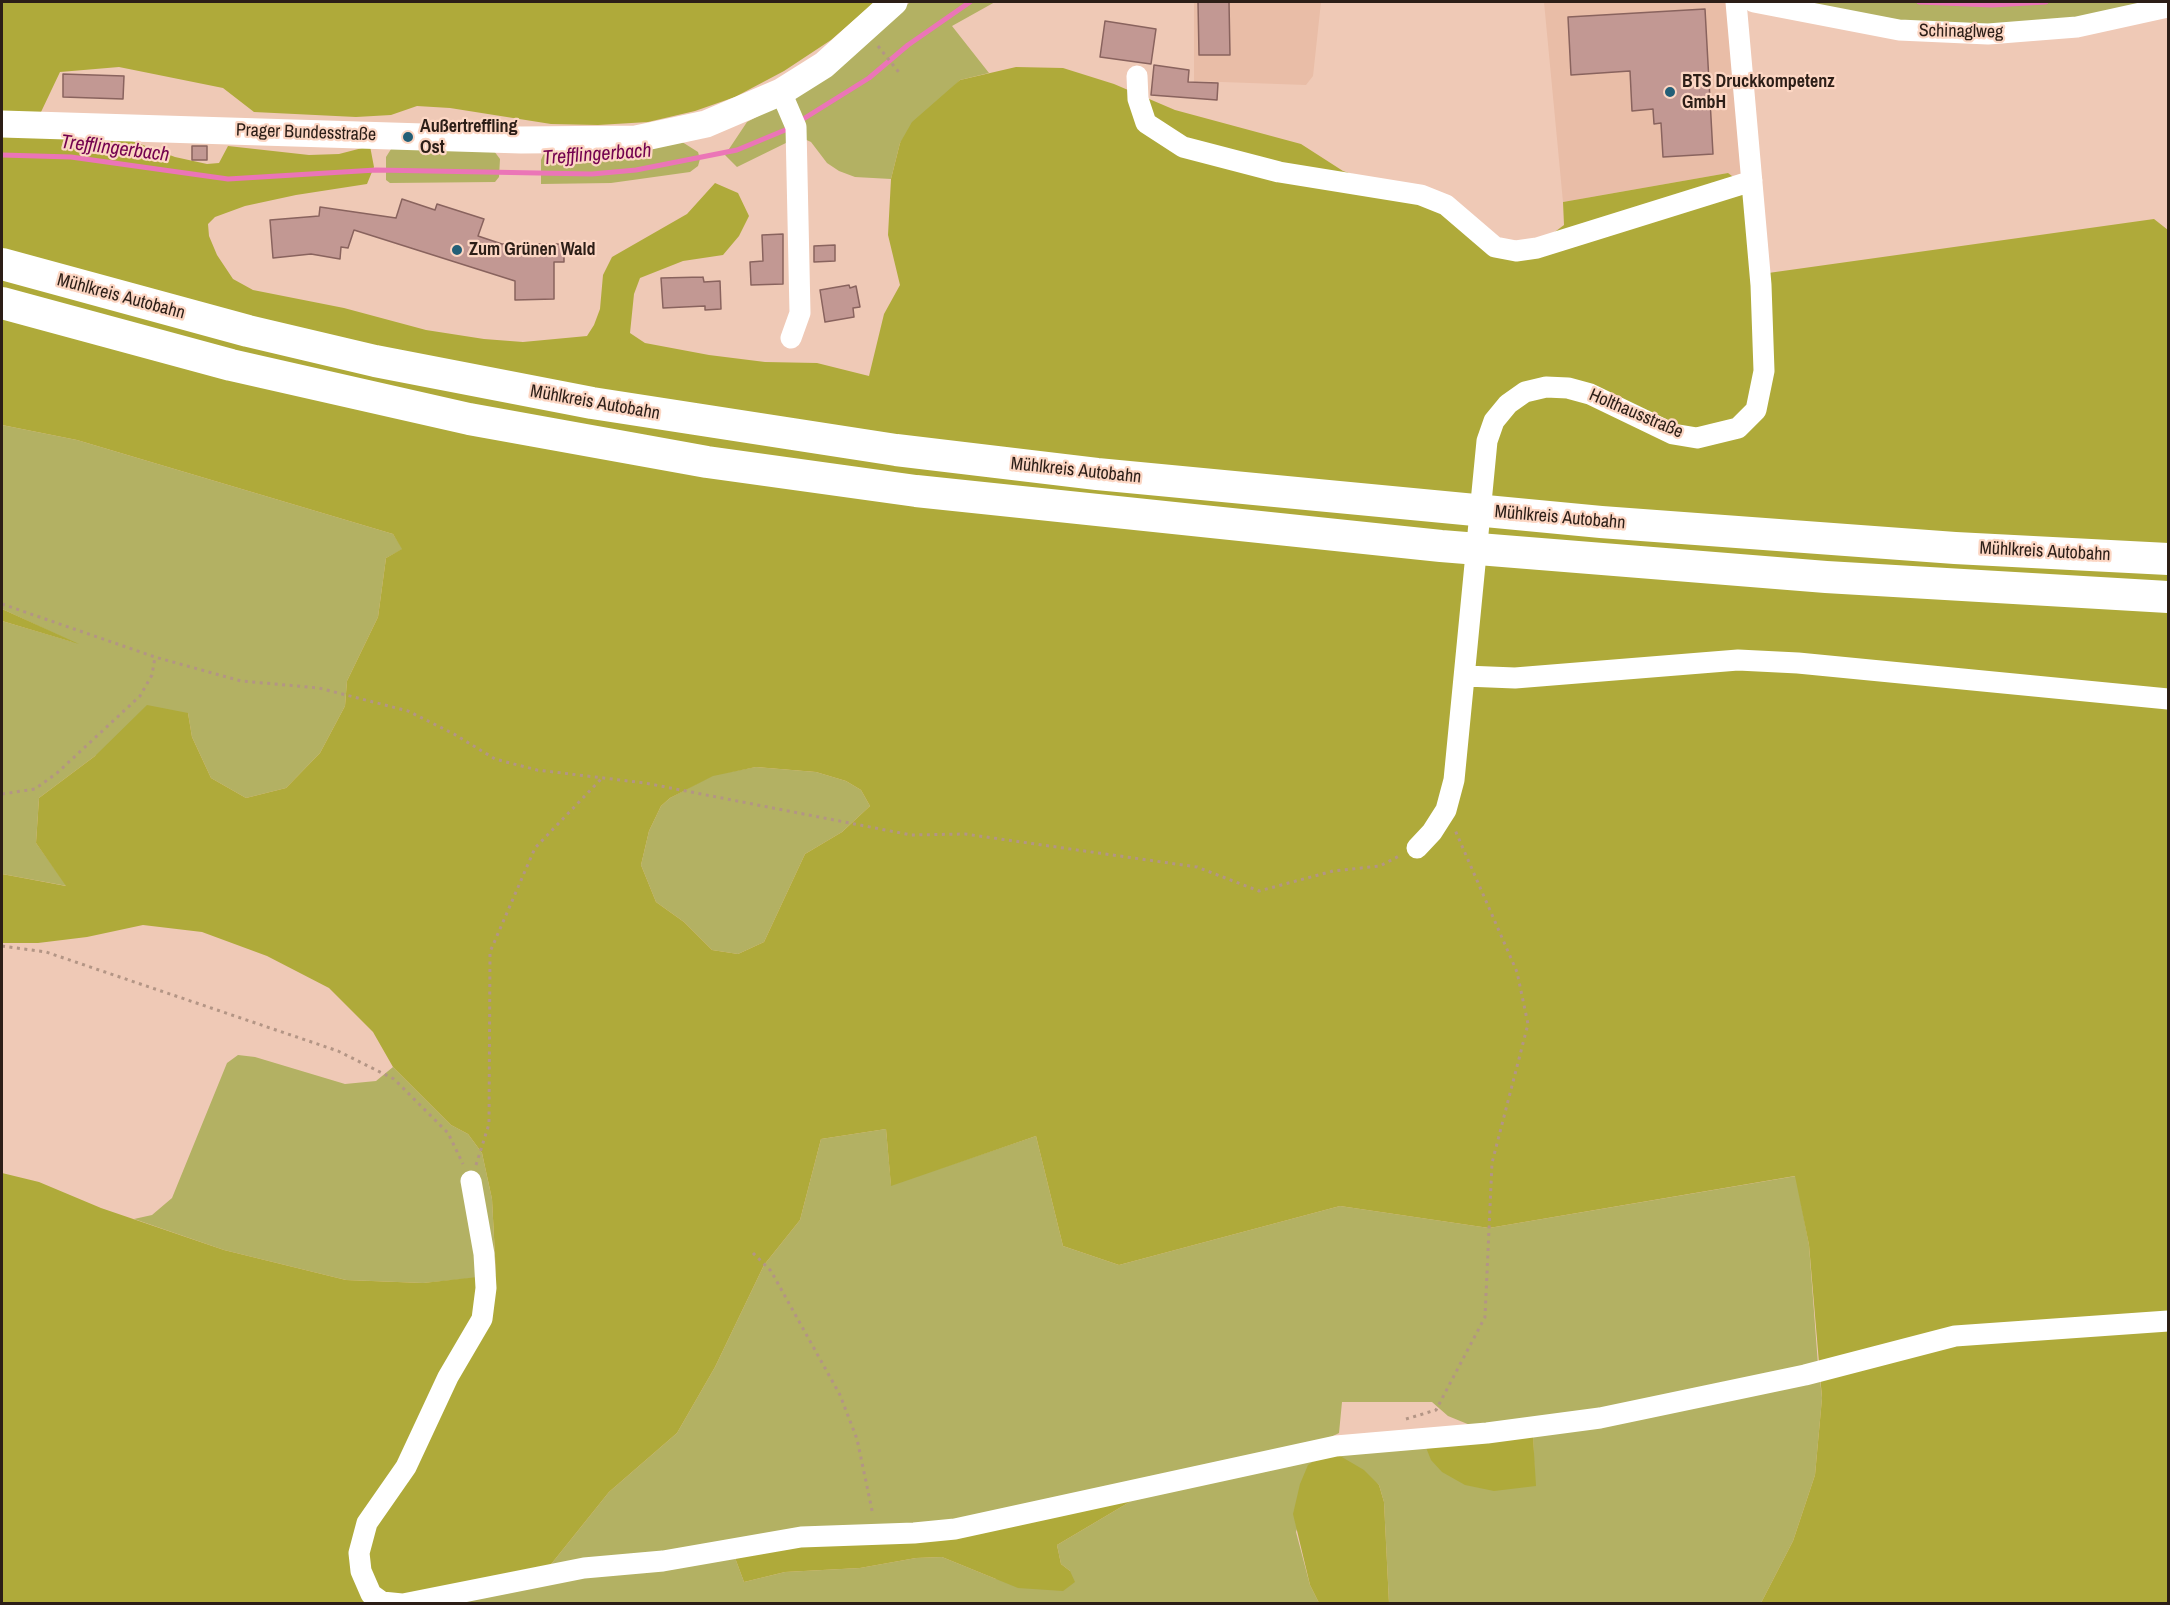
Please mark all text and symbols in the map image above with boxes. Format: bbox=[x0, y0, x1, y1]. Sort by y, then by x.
street label: Schinaglweg bbox=[1919, 20, 2003, 44]
place label: BTS Druckkompetenz GmbH bbox=[1682, 71, 1835, 113]
marker: BTS Druckkompetenz GmbH bbox=[1663, 85, 1677, 99]
place label: Außertreffling Ost bbox=[420, 116, 518, 158]
street label: Prager Bundesstraße bbox=[236, 120, 376, 146]
water label: Trefflingerbach bbox=[59, 130, 171, 168]
marker: Außertreffling Ost bbox=[401, 130, 415, 144]
water label: Trefflingerbach bbox=[542, 139, 652, 171]
place label: Zum Grünen Wald bbox=[469, 239, 596, 261]
marker: Zum Grünen Wald bbox=[450, 243, 464, 257]
street label: Mühlkreis Autobahn bbox=[55, 270, 187, 324]
street label: Mühlkreis Autobahn bbox=[528, 381, 662, 425]
street label: Holthausstraße bbox=[1586, 385, 1686, 443]
street label: Mühlkreis Autobahn bbox=[1010, 453, 1142, 489]
street label: Mühlkreis Autobahn bbox=[1494, 502, 1626, 534]
street label: Mühlkreis Autobahn bbox=[1979, 538, 2111, 566]

